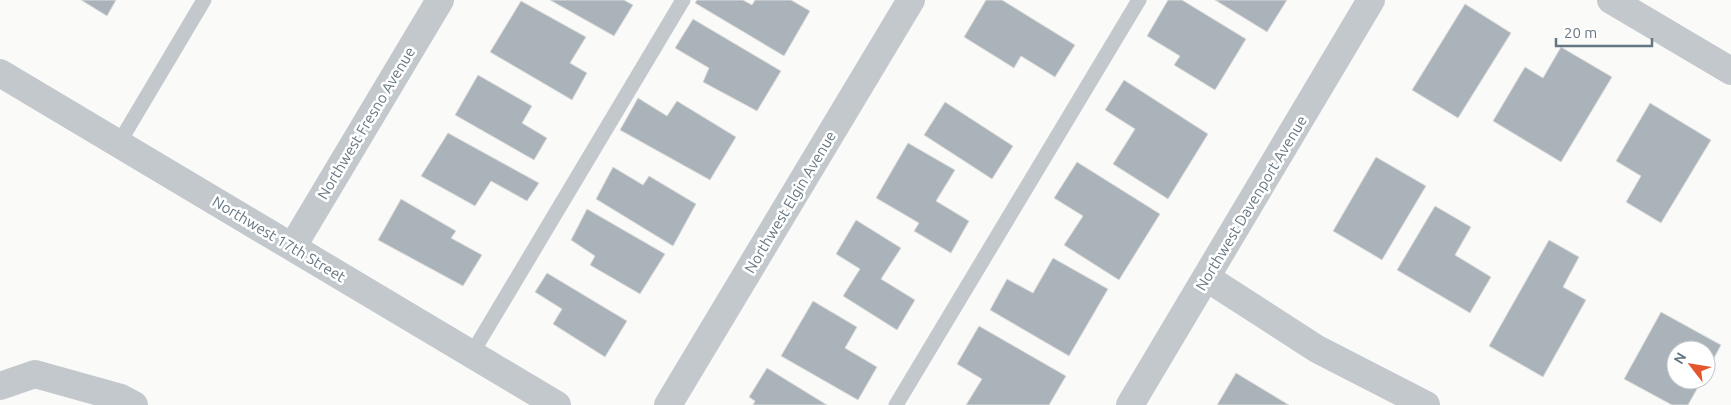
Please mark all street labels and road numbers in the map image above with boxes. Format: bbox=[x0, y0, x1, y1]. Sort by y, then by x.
street label: Northwest Fresno Avenue bbox=[314, 44, 418, 202]
street label: Northwest Davenport Avenue bbox=[1192, 113, 1310, 293]
street label: Northwest Elgin Avenue bbox=[741, 128, 839, 276]
street label: Northwest 17th Street bbox=[209, 193, 349, 285]

